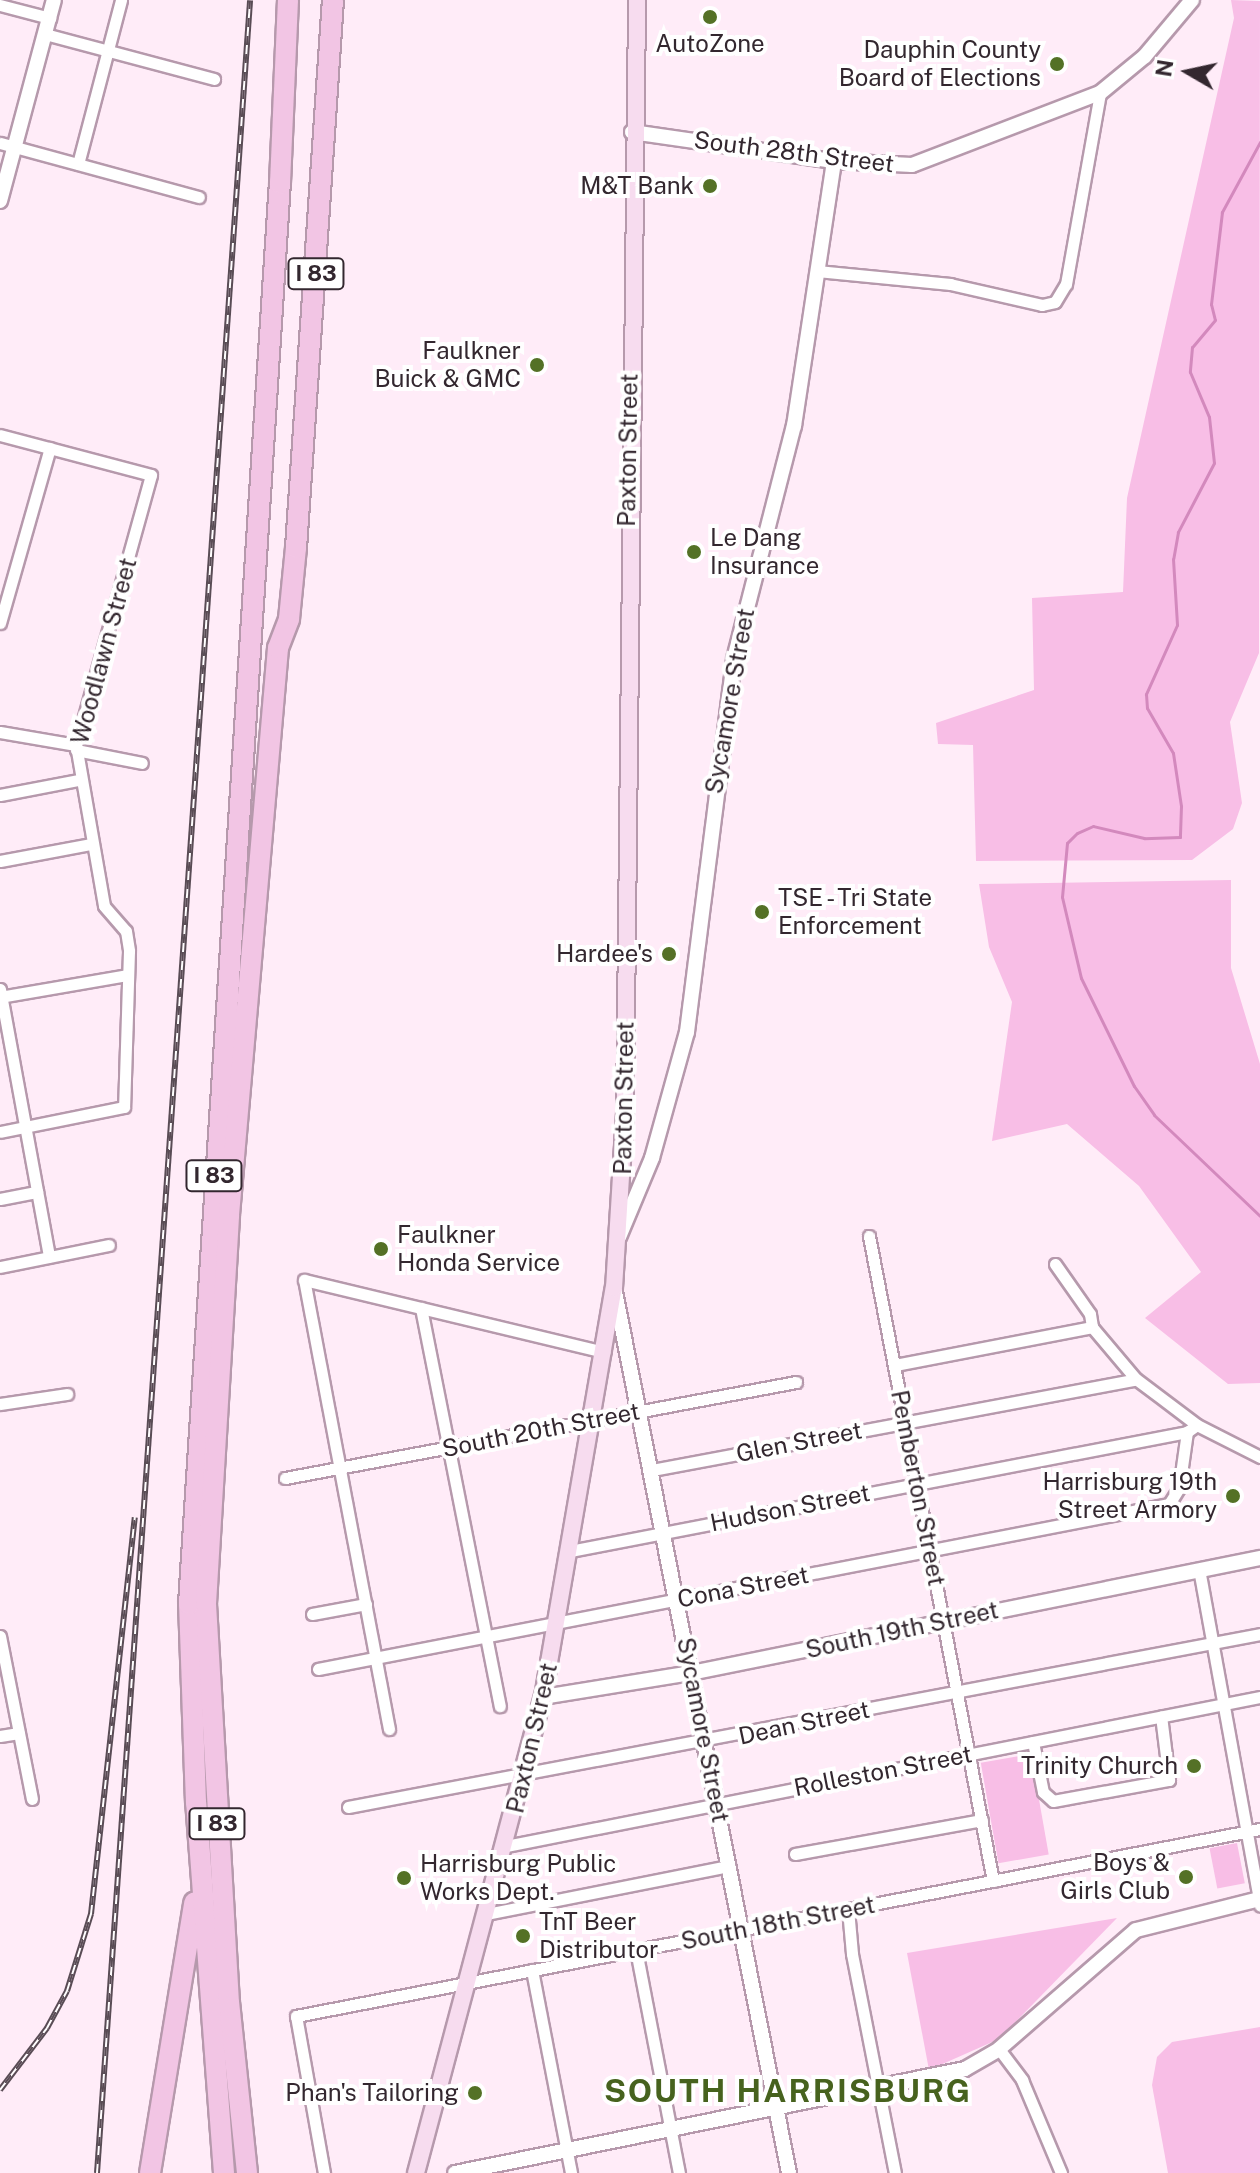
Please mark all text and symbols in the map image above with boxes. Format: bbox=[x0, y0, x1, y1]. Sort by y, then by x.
marker: AutoZone bbox=[701, 8, 719, 26]
place label: AutoZone bbox=[655, 30, 765, 58]
north arrow bbox=[1148, 32, 1228, 112]
place label: Dauphin County Board of Elections bbox=[838, 36, 1041, 92]
marker: Dauphin County Board of Elections bbox=[1048, 55, 1066, 73]
text: N bbox=[1150, 58, 1178, 79]
street label: South 28th Street bbox=[692, 125, 896, 179]
place label: M&T Bank bbox=[580, 172, 694, 200]
marker: M&T Bank bbox=[701, 177, 719, 195]
road number: I 83 bbox=[286, 256, 346, 292]
place label: Faulkner Buick & GMC bbox=[374, 337, 521, 393]
marker: Faulkner Buick & GMC bbox=[528, 356, 546, 374]
street label: Paxton Street bbox=[612, 373, 644, 527]
place label: Le Dang Insurance bbox=[710, 524, 819, 580]
marker: Le Dang Insurance bbox=[685, 543, 703, 561]
street label: Woodlawn Street bbox=[65, 555, 143, 747]
street label: Sycamore Street bbox=[699, 606, 761, 796]
place label: TSE - Tri State Enforcement bbox=[778, 884, 939, 940]
marker: TSE - Tri State Enforcement bbox=[753, 903, 771, 921]
place label: Hardee's bbox=[556, 940, 653, 968]
marker: Hardee's bbox=[660, 945, 678, 963]
street label: Paxton Street bbox=[608, 1021, 640, 1175]
road number: I 83 bbox=[184, 1158, 244, 1194]
place label: Faulkner Honda Service bbox=[397, 1221, 560, 1277]
marker: Faulkner Honda Service bbox=[372, 1240, 390, 1258]
street label: Pemberton Street bbox=[885, 1388, 951, 1588]
street label: South 20th Street bbox=[440, 1397, 642, 1463]
street label: Glen Street bbox=[734, 1416, 864, 1468]
place label: Harrisburg 19th Street Armory bbox=[1043, 1468, 1217, 1524]
street label: Hudson Street bbox=[708, 1478, 872, 1538]
marker: Harrisburg 19th Street Armory bbox=[1224, 1487, 1242, 1505]
street label: Cona Street bbox=[675, 1560, 811, 1614]
street label: South 19th Street bbox=[803, 1595, 1001, 1665]
street label: Sycamore Street bbox=[671, 1635, 735, 1825]
street label: Paxton Street bbox=[501, 1660, 563, 1816]
street label: Dean Street bbox=[736, 1695, 872, 1751]
street label: Rolleston Street bbox=[792, 1740, 974, 1802]
place label: Trinity Church bbox=[1021, 1752, 1178, 1780]
marker: Trinity Church bbox=[1185, 1757, 1203, 1775]
road number: I 83 bbox=[187, 1806, 247, 1842]
place label: Boys & Girls Club bbox=[1060, 1849, 1170, 1905]
place label: Harrisburg Public Works Dept. bbox=[420, 1850, 616, 1906]
marker: Boys & Girls Club bbox=[1177, 1868, 1195, 1886]
marker: Harrisburg Public Works Dept. bbox=[395, 1869, 413, 1887]
street label: South 18th Street bbox=[679, 1890, 877, 1956]
place label: TnT Beer Distributor bbox=[539, 1908, 658, 1964]
marker: TnT Beer Distributor bbox=[514, 1927, 532, 1945]
district label: SOUTH HARRISBURG bbox=[604, 2072, 972, 2110]
place label: Phan's Tailoring bbox=[285, 2079, 459, 2107]
marker: Phan's Tailoring bbox=[466, 2084, 484, 2102]

